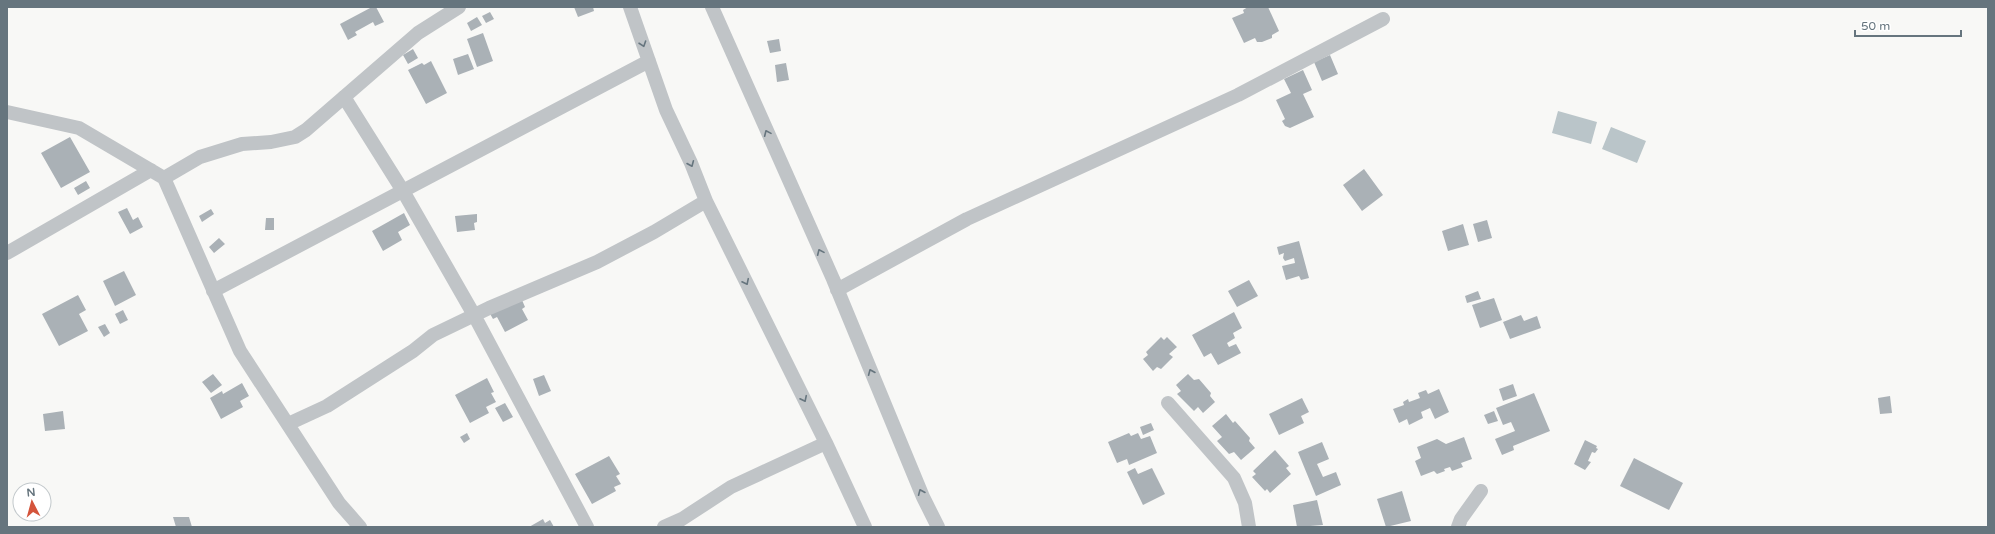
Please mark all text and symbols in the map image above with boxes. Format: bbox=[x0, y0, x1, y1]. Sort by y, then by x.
scale bar bbox=[1855, 12, 1961, 38]
text: 50 m bbox=[1861, 19, 1890, 33]
one-way arrow bbox=[638, 40, 647, 47]
one-way arrow bbox=[764, 130, 772, 138]
one-way arrow bbox=[687, 161, 695, 168]
one-way arrow bbox=[817, 249, 825, 256]
one-way arrow bbox=[741, 278, 749, 285]
one-way arrow bbox=[867, 368, 875, 375]
one-way arrow bbox=[799, 394, 807, 402]
north arrow bbox=[12, 482, 52, 522]
text: N bbox=[26, 486, 36, 499]
one-way arrow bbox=[918, 488, 926, 496]

